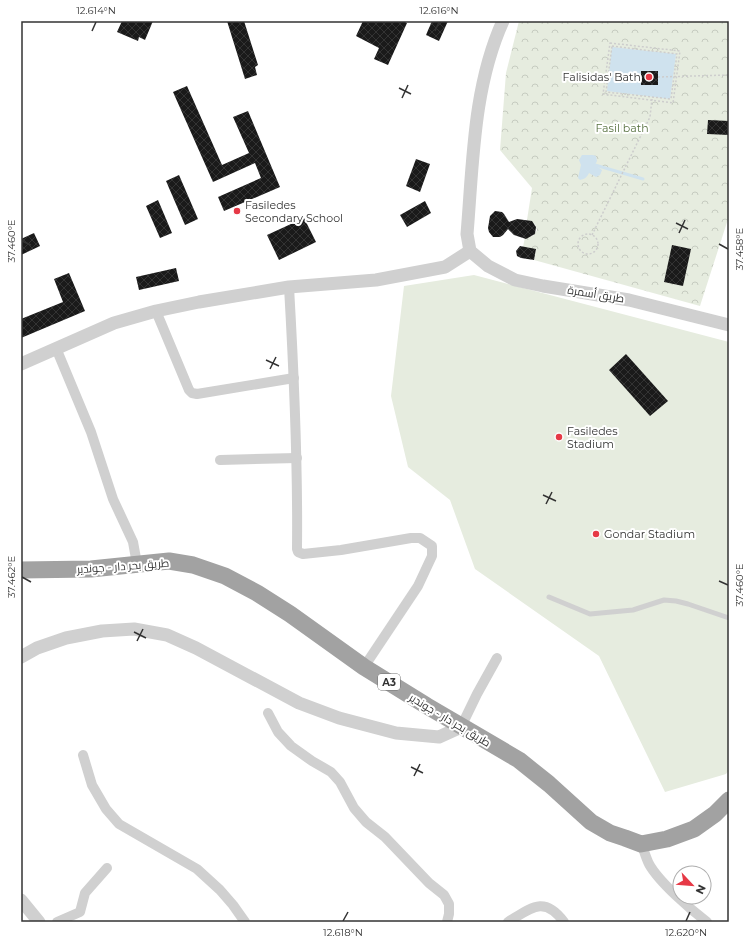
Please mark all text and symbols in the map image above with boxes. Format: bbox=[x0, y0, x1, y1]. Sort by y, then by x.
text: 12.614°N bbox=[76, 4, 116, 17]
text: 12.616°N bbox=[419, 4, 459, 17]
place label: Falisidas' Bath bbox=[562, 70, 641, 84]
marker: Falisidas' Bath bbox=[644, 72, 654, 82]
park label: Fasil bath bbox=[595, 121, 649, 135]
place label: Fasiledes Secondary School bbox=[245, 198, 343, 225]
marker: Fasiledes Secondary School bbox=[232, 206, 242, 216]
text: 37.460°E bbox=[5, 219, 18, 263]
text: 37.458°E bbox=[733, 228, 746, 270]
street label: طريق أسمرة bbox=[567, 283, 625, 305]
place label: Fasiledes Stadium bbox=[567, 424, 618, 451]
marker: Fasiledes Stadium bbox=[554, 432, 564, 442]
place label: Gondar Stadium bbox=[604, 527, 695, 541]
marker: Gondar Stadium bbox=[591, 529, 601, 539]
text: 37.462°E bbox=[5, 556, 18, 598]
street label: طريق بحر دار - جوندير bbox=[75, 556, 170, 576]
text: 37.460°E bbox=[733, 563, 746, 607]
road number: A3 bbox=[378, 674, 400, 690]
street label: طريق بحر دار - جوندير bbox=[406, 690, 493, 750]
north arrow bbox=[672, 865, 712, 905]
text: N bbox=[693, 882, 709, 896]
text: 12.618°N bbox=[323, 926, 363, 939]
text: 12.620°N bbox=[665, 926, 707, 939]

